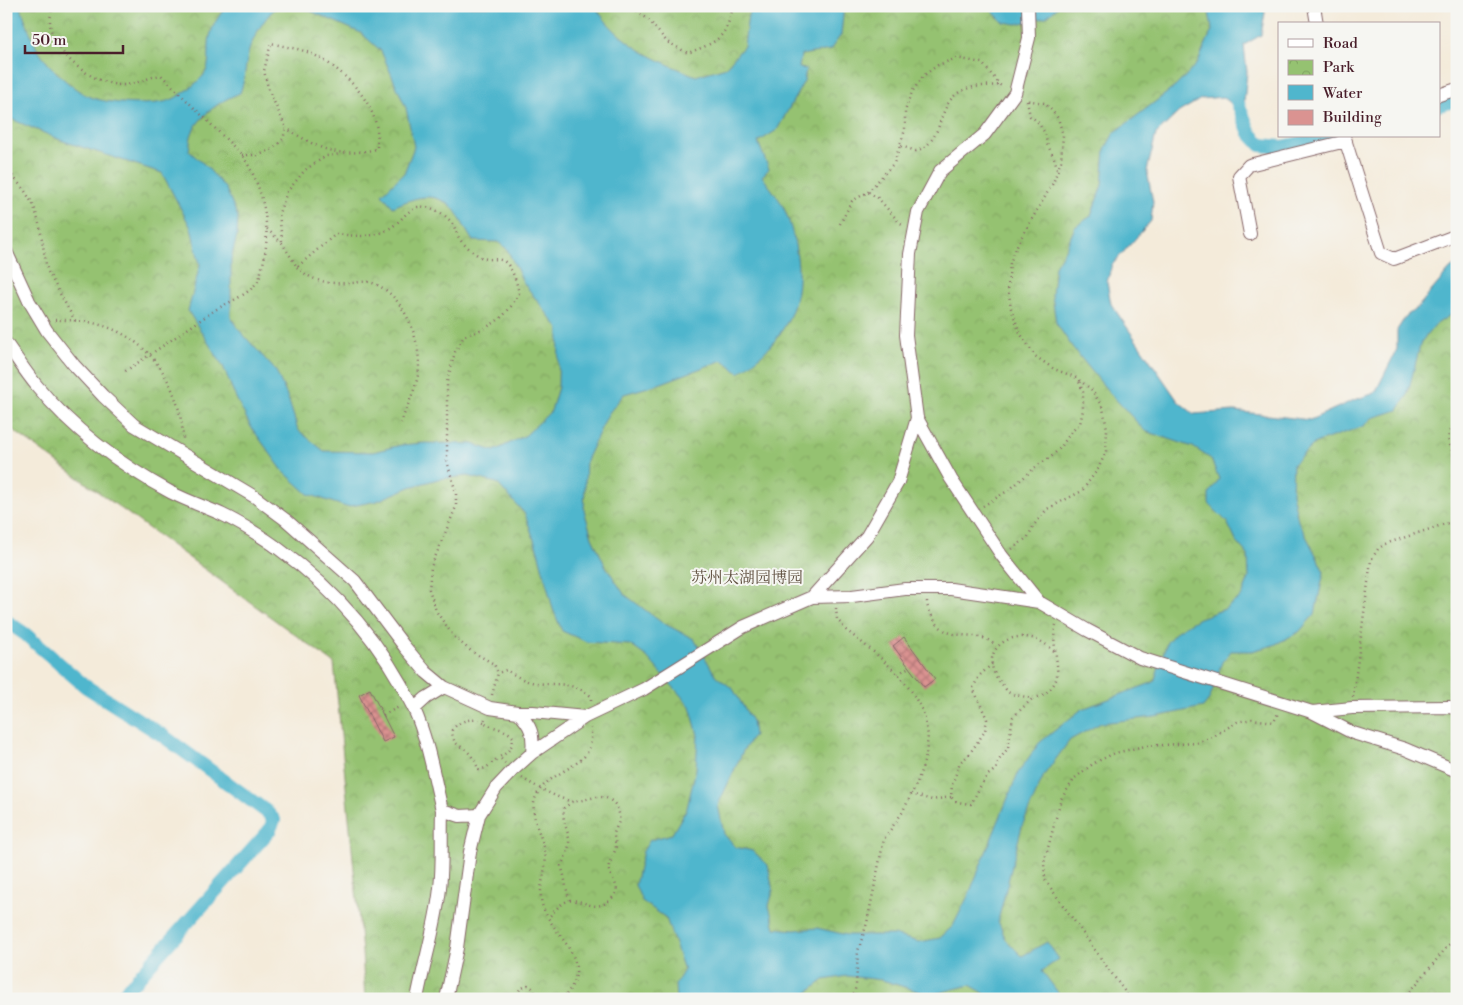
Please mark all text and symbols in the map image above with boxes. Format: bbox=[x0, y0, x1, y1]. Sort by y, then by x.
scale bar bbox=[25, 22, 122, 54]
legend bbox=[1278, 22, 1440, 138]
text: 50 m bbox=[32, 31, 66, 50]
text: Road bbox=[1323, 34, 1358, 53]
text: Park bbox=[1323, 58, 1355, 77]
text: Water bbox=[1322, 84, 1363, 103]
text: Building bbox=[1322, 108, 1382, 127]
park label: 苏州太湖园博园 bbox=[691, 568, 803, 588]

